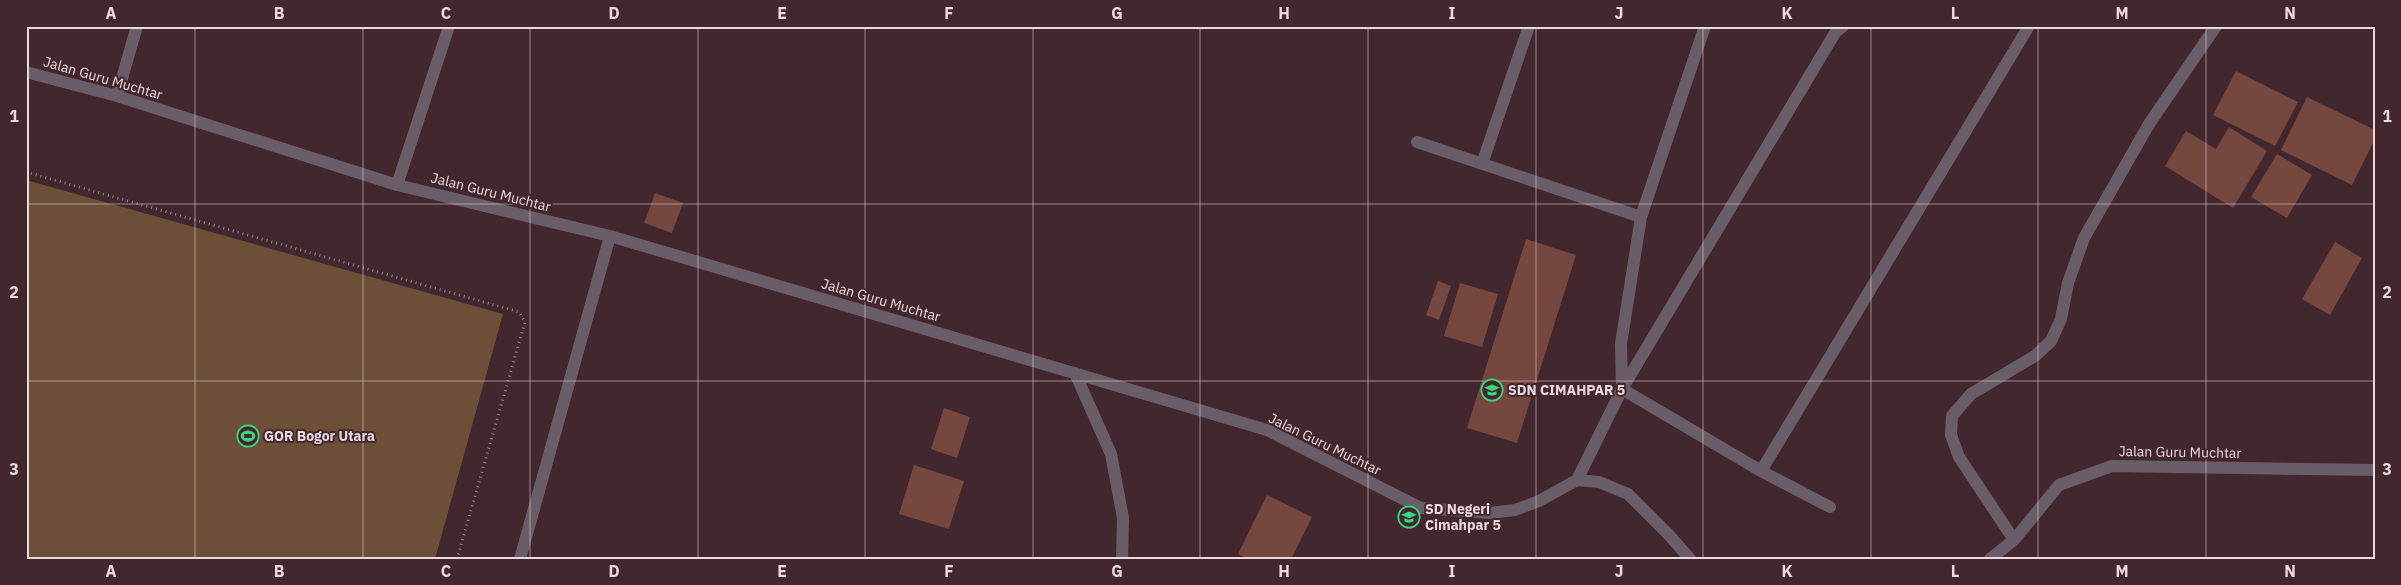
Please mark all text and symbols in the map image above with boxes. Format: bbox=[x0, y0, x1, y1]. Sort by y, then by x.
text: A bbox=[106, 3, 117, 23]
text: B bbox=[274, 3, 285, 23]
text: C bbox=[441, 3, 451, 23]
text: D bbox=[608, 3, 620, 23]
text: E bbox=[777, 3, 787, 23]
text: F bbox=[944, 3, 954, 23]
text: G bbox=[1111, 3, 1123, 23]
text: H bbox=[1278, 3, 1290, 23]
text: I bbox=[1449, 3, 1456, 23]
text: J bbox=[1615, 3, 1623, 23]
text: K bbox=[1781, 3, 1793, 23]
text: L bbox=[1951, 3, 1959, 23]
text: M bbox=[2115, 3, 2129, 23]
text: N bbox=[2284, 3, 2296, 23]
street label: Jalan Guru Muchtar bbox=[41, 52, 165, 104]
text: 1 bbox=[9, 106, 19, 126]
text: 1 bbox=[2382, 106, 2392, 126]
street label: Jalan Guru Muchtar bbox=[429, 168, 553, 216]
street label: Jalan Guru Muchtar bbox=[819, 274, 943, 326]
text: 2 bbox=[9, 282, 19, 302]
text: 2 bbox=[2382, 282, 2392, 302]
school or university icon: SDN CIMAHPAR 5 bbox=[1480, 378, 1504, 402]
place label: SDN CIMAHPAR 5 bbox=[1508, 381, 1625, 399]
street label: Jalan Guru Muchtar bbox=[1266, 409, 1384, 479]
sports icon: GOR Bogor Utara bbox=[236, 424, 260, 448]
place label: GOR Bogor Utara bbox=[264, 427, 375, 445]
street label: Jalan Guru Muchtar bbox=[2118, 442, 2242, 462]
text: 3 bbox=[9, 459, 19, 479]
text: 3 bbox=[2382, 459, 2392, 479]
place label: SD Negeri Cimahpar 5 bbox=[1425, 500, 1501, 534]
school or university icon: SD Negeri Cimahpar 5 bbox=[1397, 505, 1421, 529]
text: A bbox=[106, 561, 117, 581]
text: B bbox=[274, 561, 285, 581]
text: C bbox=[441, 561, 451, 581]
text: D bbox=[608, 561, 620, 581]
text: E bbox=[777, 561, 787, 581]
text: F bbox=[944, 561, 954, 581]
text: G bbox=[1111, 561, 1123, 581]
text: H bbox=[1278, 561, 1290, 581]
text: I bbox=[1449, 561, 1456, 581]
text: J bbox=[1615, 561, 1623, 581]
text: K bbox=[1781, 561, 1793, 581]
text: L bbox=[1951, 561, 1959, 581]
text: M bbox=[2115, 561, 2129, 581]
text: N bbox=[2284, 561, 2296, 581]

